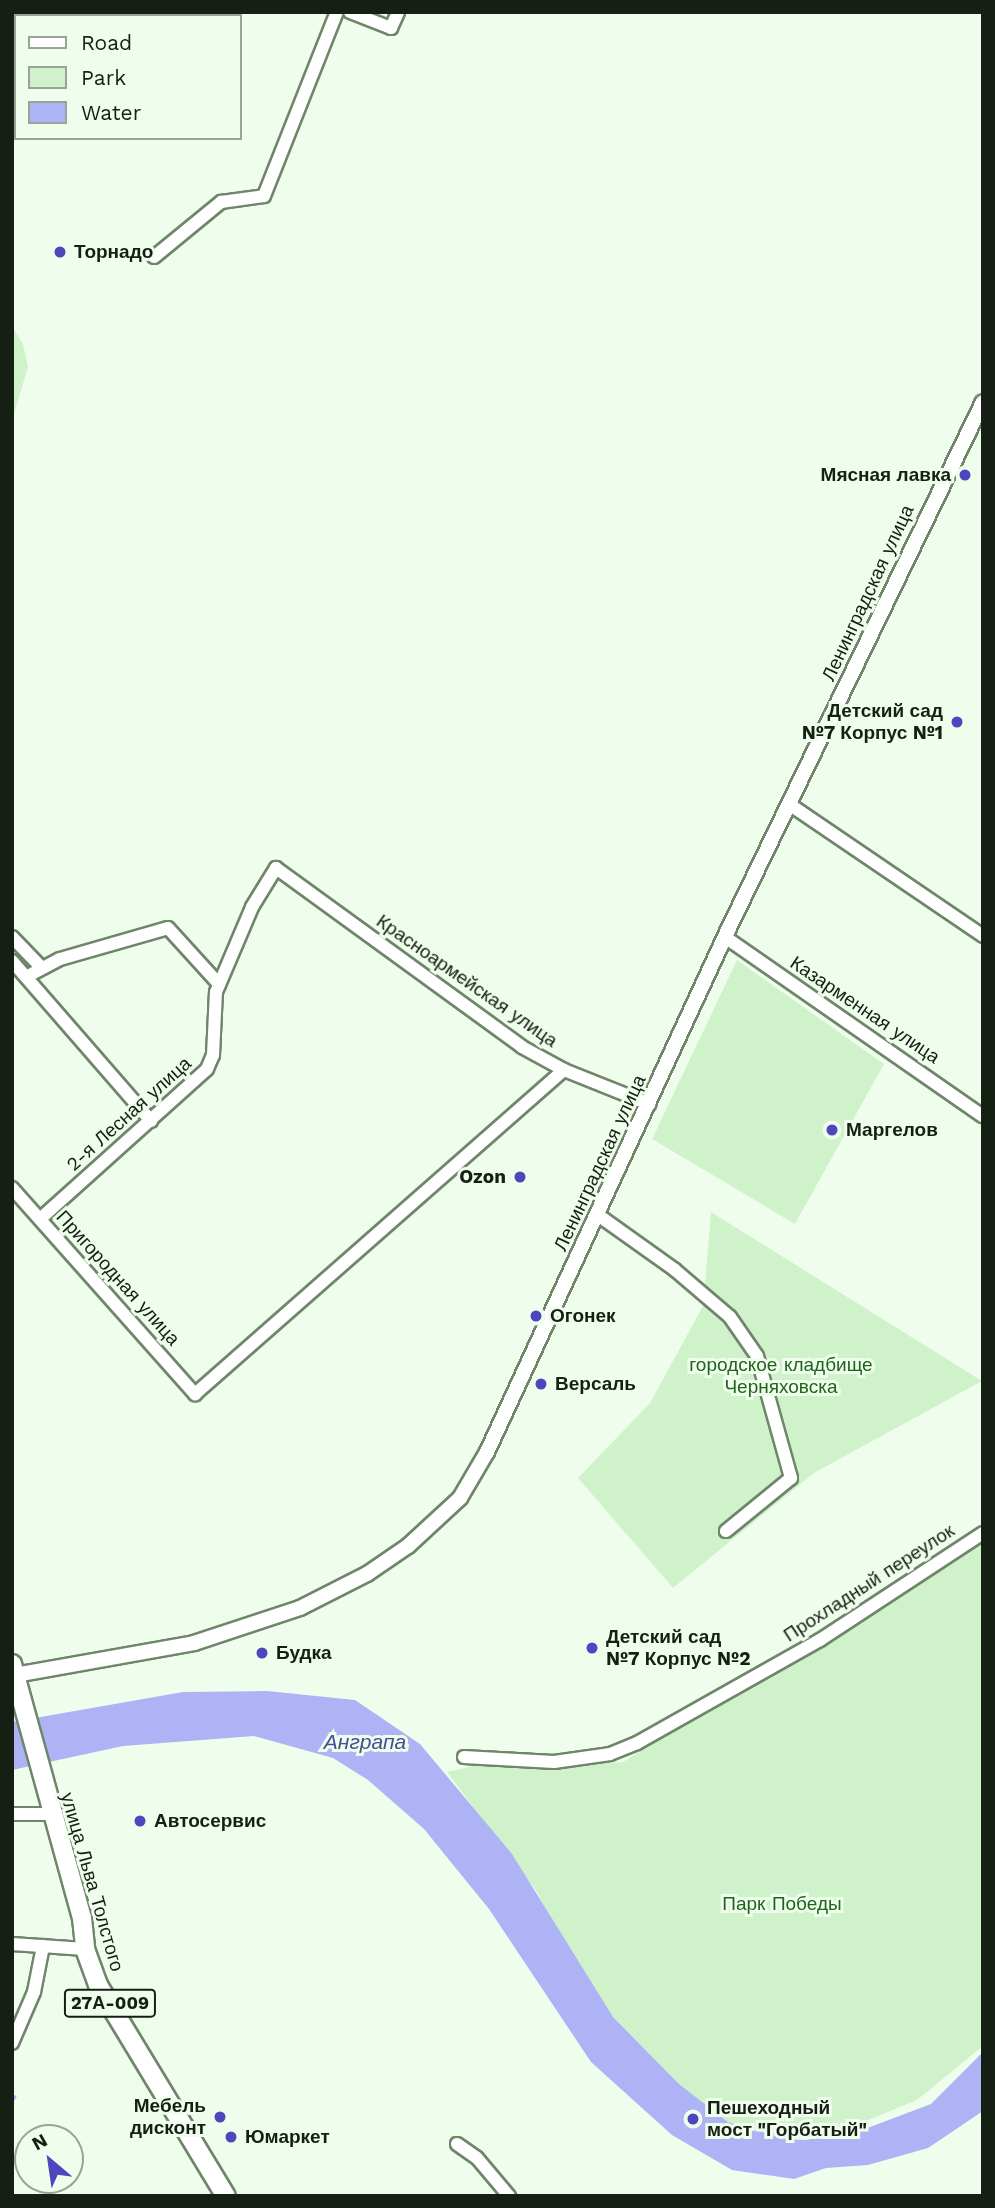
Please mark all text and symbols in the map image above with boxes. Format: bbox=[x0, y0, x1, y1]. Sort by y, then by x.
legend bbox=[14, 14, 242, 140]
text: Road bbox=[81, 30, 132, 55]
text: Park bbox=[81, 65, 126, 90]
text: Water bbox=[81, 100, 141, 125]
place label: Торнадо bbox=[74, 241, 153, 263]
marker: Торнадо bbox=[52, 244, 68, 260]
place label: Мясная лавка bbox=[821, 464, 951, 486]
marker: Мясная лавка bbox=[957, 467, 973, 483]
street label: Ленинградская улица bbox=[817, 501, 919, 685]
place label: Детский сад №7 Корпус №1 bbox=[801, 700, 943, 744]
marker: Детский сад №7 Корпус №1 bbox=[949, 714, 965, 730]
street label: Красноармейская улица bbox=[372, 910, 562, 1052]
street label: Казарменная улица bbox=[786, 951, 944, 1069]
street label: 2-я Лесная улица bbox=[62, 1052, 196, 1176]
street label: Ленинградская улица bbox=[549, 1071, 651, 1255]
place label: Маргелов bbox=[846, 1119, 938, 1141]
marker: Маргелов bbox=[824, 1122, 840, 1138]
place label: Ozon bbox=[459, 1166, 506, 1188]
marker: Ozon bbox=[512, 1169, 528, 1185]
street label: Пригородная улица bbox=[51, 1206, 185, 1350]
place label: Огонек bbox=[550, 1305, 616, 1327]
marker: Огонек bbox=[528, 1308, 544, 1324]
park label: городское кладбище Черняховска bbox=[689, 1354, 873, 1398]
place label: Версаль bbox=[555, 1373, 636, 1395]
marker: Версаль bbox=[533, 1376, 549, 1392]
street label: Прохладный переулок bbox=[779, 1519, 959, 1647]
place label: Детский сад №7 Корпус №2 bbox=[606, 1626, 751, 1670]
marker: Детский сад №7 Корпус №2 bbox=[584, 1640, 600, 1656]
place label: Будка bbox=[276, 1642, 332, 1664]
marker: Будка bbox=[254, 1645, 270, 1661]
water label: Анграпа bbox=[324, 1729, 406, 1755]
street label: улица Льва Толстого bbox=[56, 1790, 128, 1974]
place label: Автосервис bbox=[154, 1810, 266, 1832]
marker: Автосервис bbox=[132, 1813, 148, 1829]
park label: Парк Победы bbox=[722, 1893, 842, 1915]
road number: 27А-009 bbox=[63, 1989, 157, 2018]
place label: Мебель дисконт bbox=[130, 2095, 206, 2139]
place label: Пешеходный мост "Горбатый" bbox=[707, 2097, 867, 2141]
marker: Мебель дисконт bbox=[212, 2109, 228, 2125]
marker: Пешеходный мост "Горбатый" bbox=[685, 2111, 701, 2127]
north arrow bbox=[14, 2124, 84, 2194]
place label: Юмаркет bbox=[245, 2126, 330, 2148]
text: N bbox=[28, 2128, 51, 2155]
marker: Юмаркет bbox=[223, 2129, 239, 2145]

